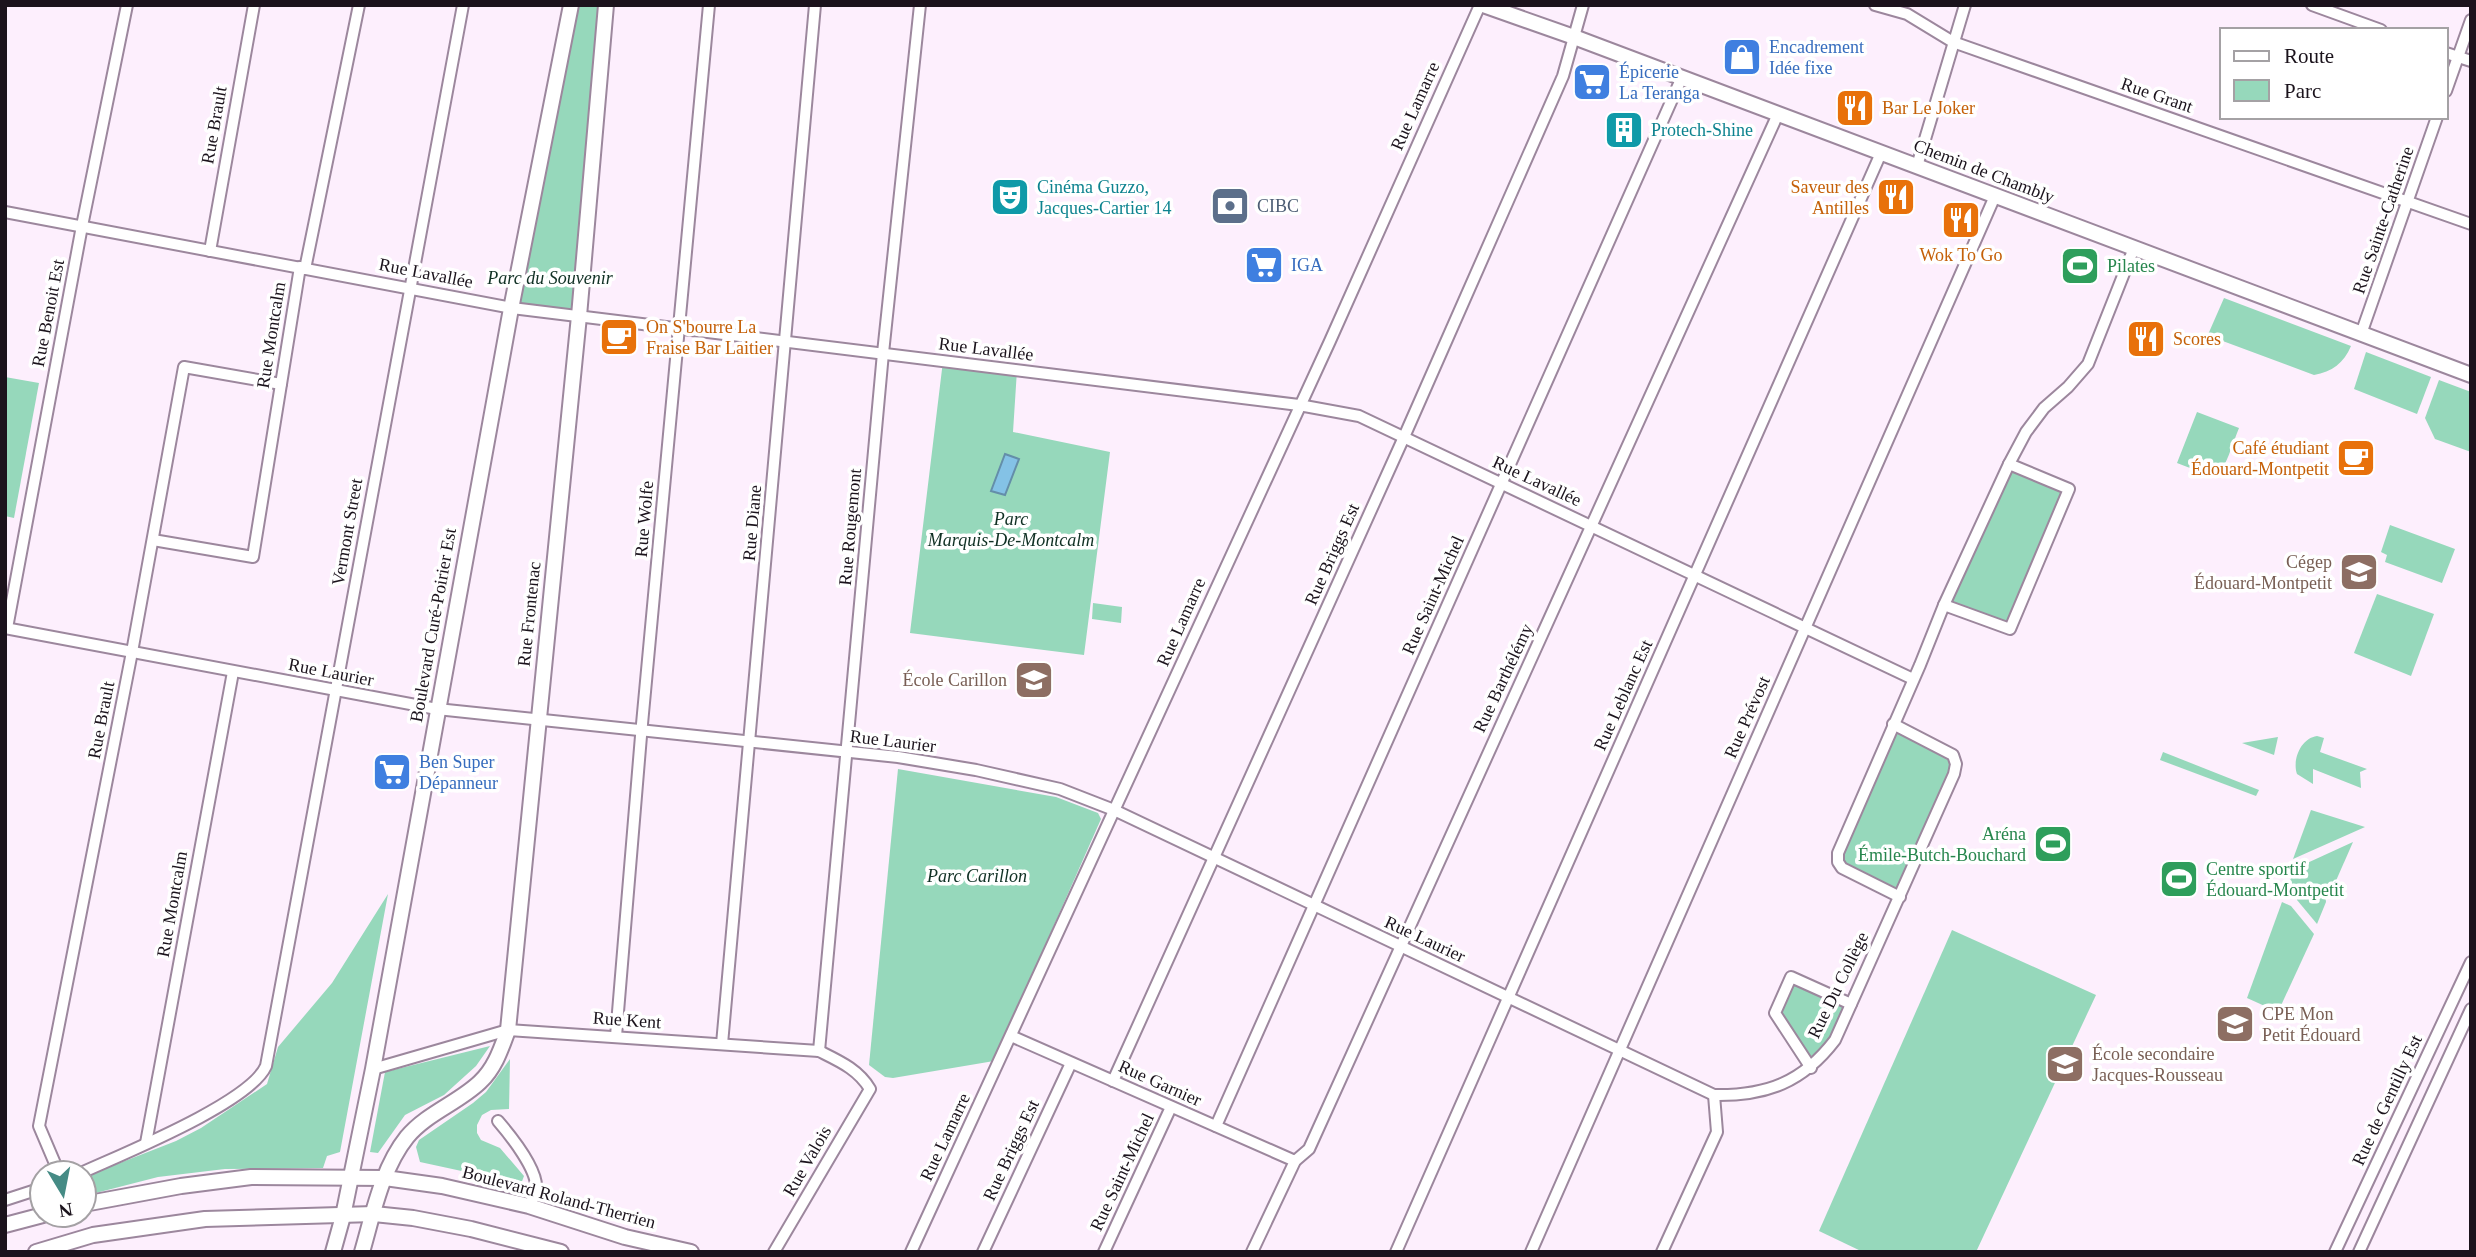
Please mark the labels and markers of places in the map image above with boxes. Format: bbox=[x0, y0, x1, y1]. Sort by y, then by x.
shop icon: Encadrement Idée fixe bbox=[1721, 36, 1763, 78]
place label: Encadrement Idée fixe bbox=[1769, 37, 1864, 78]
supermarket icon: Épicerie La Teranga bbox=[1571, 61, 1613, 103]
place label: Épicerie La Teranga bbox=[1619, 61, 1700, 103]
restaurant icon: Bar Le Joker bbox=[1834, 87, 1876, 129]
place label: Bar Le Joker bbox=[1882, 98, 1975, 118]
building icon: Protech-Shine bbox=[1603, 109, 1645, 151]
place label: Protech-Shine bbox=[1651, 120, 1753, 140]
theatre icon: Cinéma Guzzo, Jacques-Cartier 14 bbox=[989, 176, 1031, 218]
restaurant icon: Saveur des Antilles bbox=[1875, 176, 1917, 218]
place label: Cinéma Guzzo, Jacques-Cartier 14 bbox=[1037, 177, 1171, 218]
place label: Saveur des Antilles bbox=[1791, 177, 1869, 218]
bank icon: CIBC bbox=[1209, 185, 1251, 227]
place label: CIBC bbox=[1257, 196, 1299, 216]
restaurant icon: Wok To Go bbox=[1940, 199, 1982, 241]
supermarket icon: IGA bbox=[1243, 244, 1285, 286]
place label: Wok To Go bbox=[1920, 245, 2002, 265]
sports icon: Pilates bbox=[2059, 245, 2101, 287]
place label: IGA bbox=[1291, 255, 1323, 275]
place label: Pilates bbox=[2107, 256, 2155, 276]
cafe icon: On S'bourre La Fraise Bar Laitier bbox=[598, 316, 640, 358]
place label: On S'bourre La Fraise Bar Laitier bbox=[646, 317, 773, 358]
restaurant icon: Scores bbox=[2125, 318, 2167, 360]
place label: Scores bbox=[2173, 329, 2221, 349]
cafe icon: Café étudiant Édouard-Montpetit bbox=[2335, 437, 2377, 479]
place label: Café étudiant Édouard-Montpetit bbox=[2191, 438, 2329, 479]
school or university icon: Cégep Édouard-Montpetit bbox=[2338, 551, 2380, 593]
place label: Cégep Édouard-Montpetit bbox=[2194, 552, 2332, 593]
school or university icon: École Carillon bbox=[1013, 659, 1055, 701]
place label: École Carillon bbox=[903, 669, 1007, 690]
supermarket icon: Ben Super Dépanneur bbox=[371, 751, 413, 793]
place label: Ben Super Dépanneur bbox=[419, 752, 498, 793]
sports icon: Aréna Émile-Butch-Bouchard bbox=[2032, 823, 2074, 865]
place label: Aréna Émile-Butch-Bouchard bbox=[1858, 824, 2026, 865]
sports icon: Centre sportif Édouard-Montpetit bbox=[2158, 858, 2200, 900]
place label: Centre sportif Édouard-Montpetit bbox=[2206, 859, 2344, 900]
school or university icon: CPE Mon Petit Édouard bbox=[2214, 1003, 2256, 1045]
place label: CPE Mon Petit Édouard bbox=[2262, 1004, 2360, 1045]
school or university icon: École secondaire Jacques-Rousseau bbox=[2044, 1043, 2086, 1085]
place label: École secondaire Jacques-Rousseau bbox=[2092, 1043, 2223, 1085]

